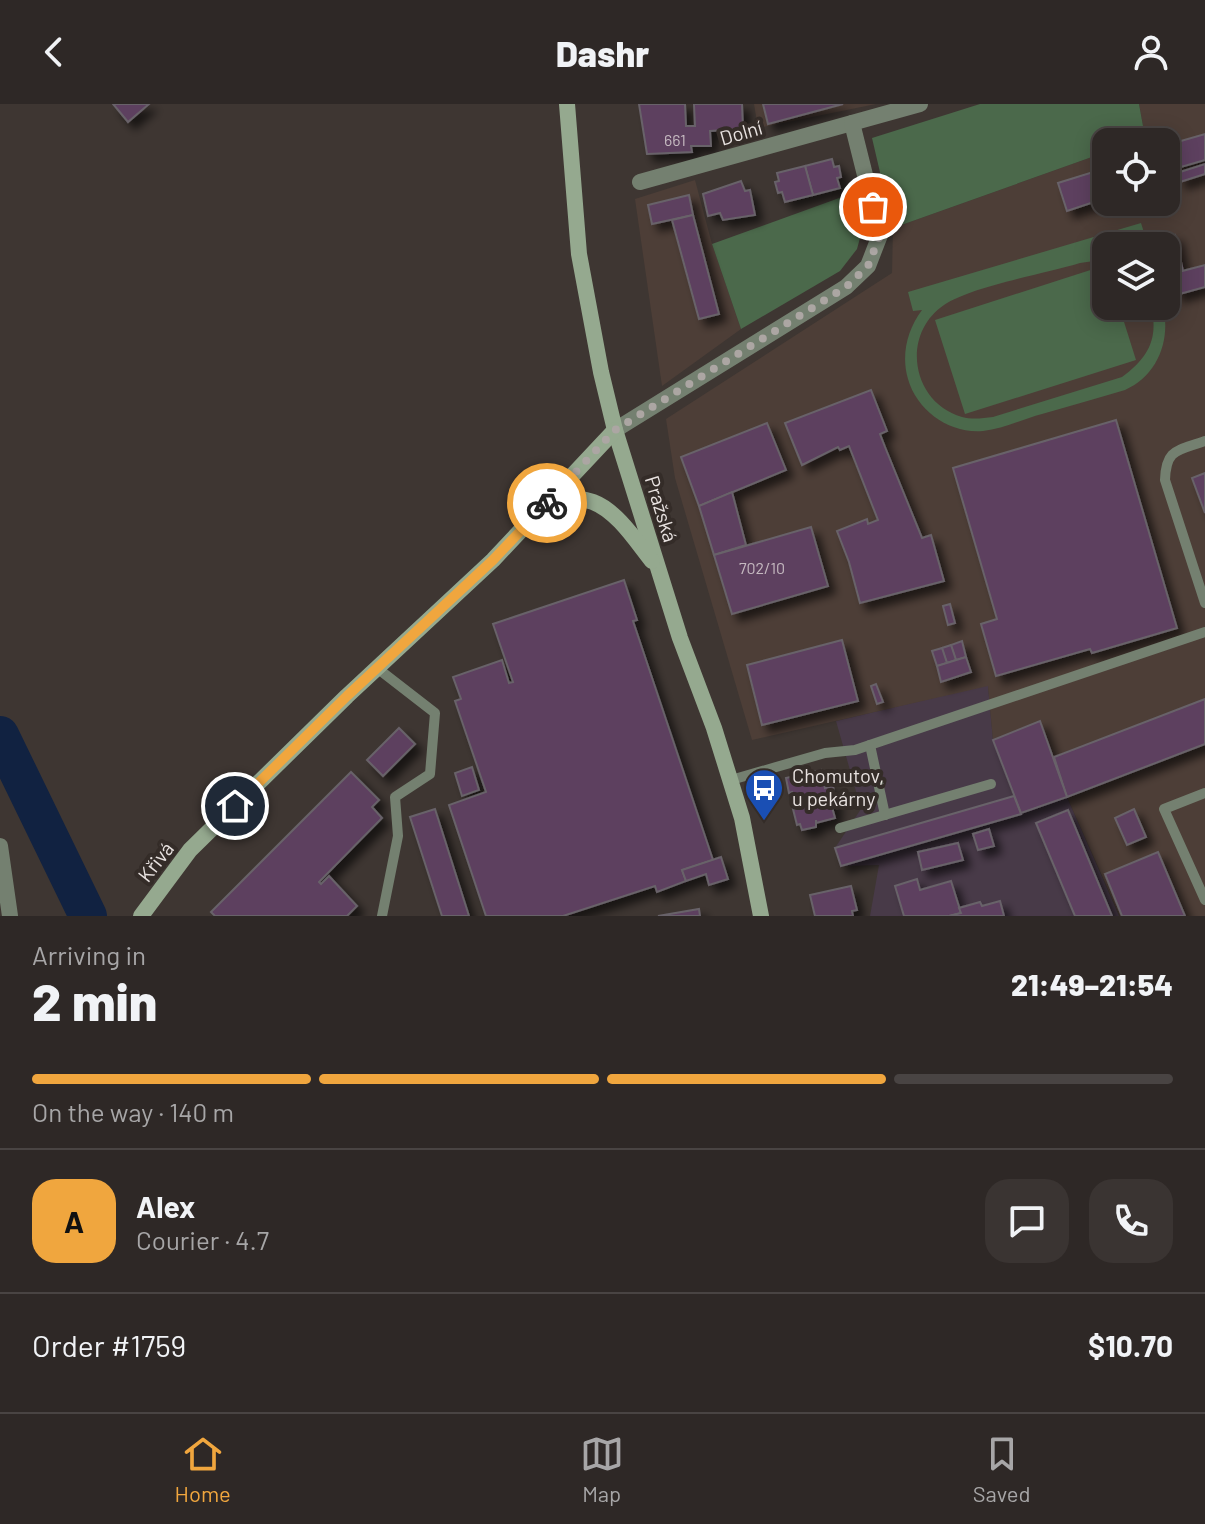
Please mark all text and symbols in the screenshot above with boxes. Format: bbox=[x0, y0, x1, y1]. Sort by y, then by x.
icon: back bbox=[32, 30, 76, 74]
icon: person bbox=[1129, 30, 1173, 74]
text: Dashr bbox=[556, 31, 649, 74]
street label: Dolní bbox=[717, 115, 765, 149]
map controls bbox=[1092, 128, 1180, 320]
button: locate bbox=[1092, 128, 1180, 216]
house number: 661 bbox=[664, 130, 686, 149]
pin bbox=[839, 173, 907, 241]
icon: bag bbox=[851, 185, 895, 229]
button: layers bbox=[1092, 232, 1180, 320]
courier bbox=[507, 463, 587, 543]
street label: Pražská bbox=[641, 473, 683, 545]
icon: bike bbox=[525, 481, 569, 525]
house number: 702/10 bbox=[739, 558, 785, 577]
place label: Chomutov, u pekárny bbox=[792, 763, 884, 810]
bus stop icon: Chomutov, u pekárny bbox=[743, 767, 785, 822]
pin bbox=[201, 772, 269, 840]
icon: home bbox=[213, 784, 257, 828]
street label: Křivá bbox=[132, 837, 178, 886]
text: Arriving in bbox=[32, 939, 146, 970]
text: 21:49–21:54 bbox=[1011, 966, 1173, 1002]
text: 2 min bbox=[32, 969, 157, 1031]
text: On the way · 140 m bbox=[32, 1096, 234, 1127]
button: chat bbox=[985, 1179, 1069, 1263]
button: phone bbox=[1089, 1179, 1173, 1263]
text: Alex bbox=[136, 1188, 195, 1224]
text: A bbox=[64, 1203, 84, 1239]
text: Courier · 4.7 bbox=[136, 1224, 269, 1255]
text: Order #1759 bbox=[32, 1327, 186, 1363]
text: $10.70 bbox=[1088, 1327, 1173, 1363]
tab: Home bbox=[175, 1432, 231, 1506]
tab: Map bbox=[580, 1432, 624, 1506]
tab: Saved bbox=[973, 1432, 1030, 1506]

